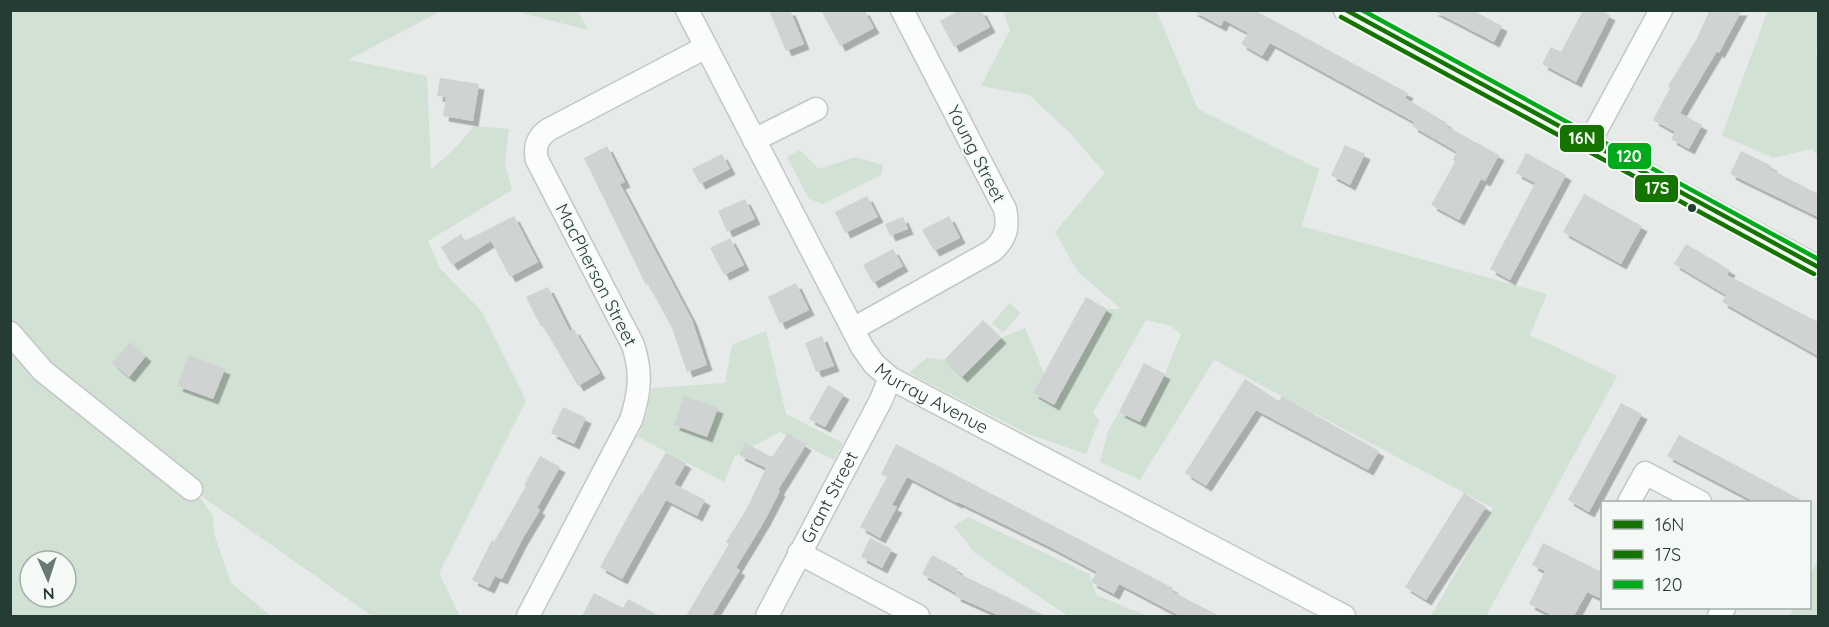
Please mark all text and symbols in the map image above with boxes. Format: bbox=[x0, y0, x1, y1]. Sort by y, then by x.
street label: Young Street bbox=[942, 101, 1011, 206]
line badge: 16N bbox=[1559, 124, 1605, 153]
text: 16N bbox=[1569, 128, 1595, 148]
line badge: 120 bbox=[1607, 142, 1652, 170]
text: 120 bbox=[1616, 146, 1642, 166]
line badge: 17S bbox=[1634, 174, 1679, 203]
text: 17S bbox=[1645, 178, 1669, 198]
street label: MacPherson Street bbox=[551, 200, 642, 350]
unlabelled marker bbox=[1686, 202, 1698, 214]
street label: Murray Avenue bbox=[870, 358, 992, 439]
street label: Grant Street bbox=[795, 447, 863, 547]
legend bbox=[1601, 501, 1811, 609]
text: 16N bbox=[1655, 513, 1684, 536]
text: 17S bbox=[1655, 543, 1681, 566]
north arrow bbox=[18, 549, 78, 609]
text: 120 bbox=[1655, 573, 1682, 596]
text: N bbox=[42, 584, 55, 604]

